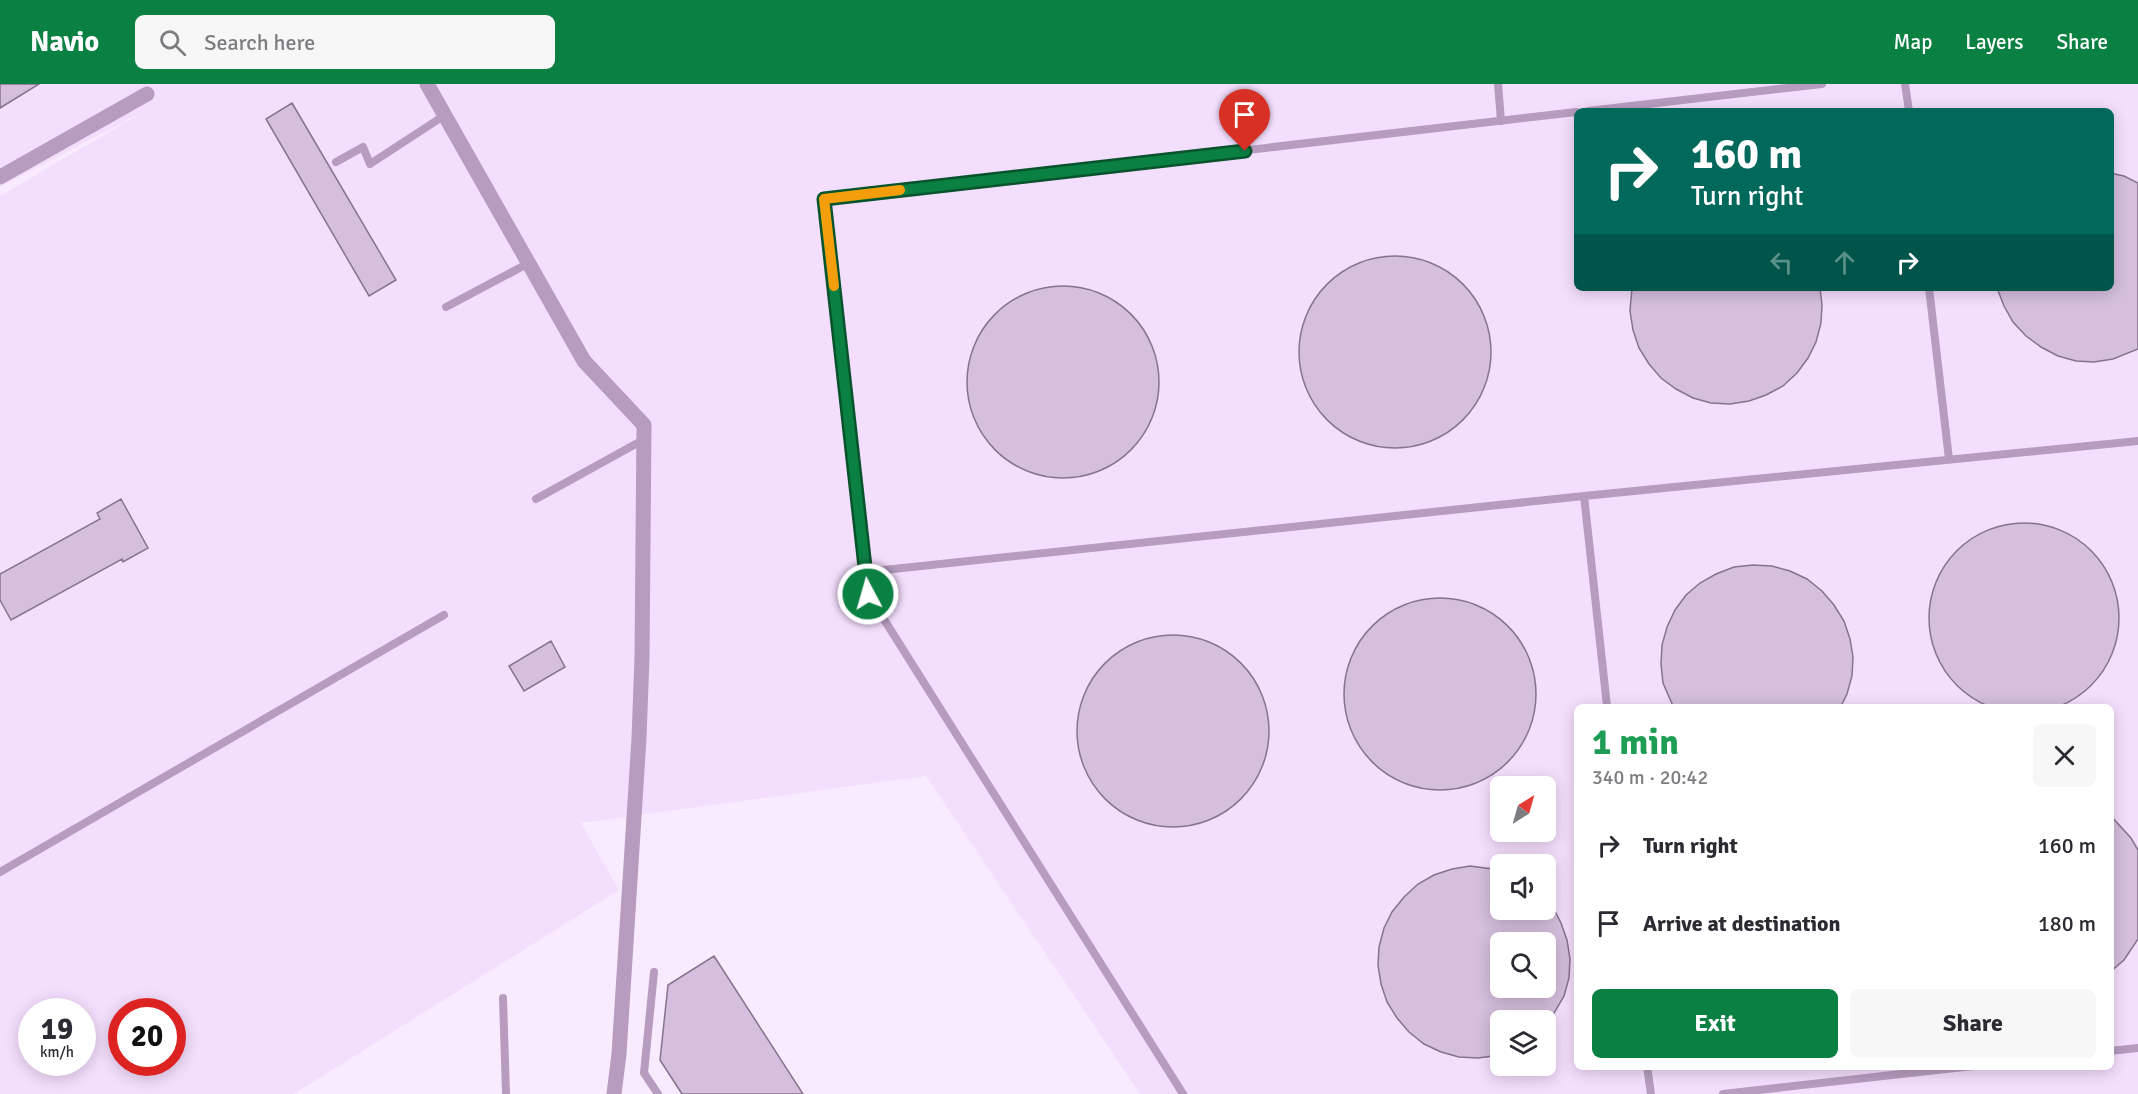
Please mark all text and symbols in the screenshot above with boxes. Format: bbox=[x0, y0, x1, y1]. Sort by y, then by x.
search box bbox=[135, 15, 555, 69]
text: Navio bbox=[30, 25, 99, 59]
icon: search bbox=[156, 26, 189, 59]
text: Search here bbox=[204, 29, 315, 56]
text: Map bbox=[1894, 29, 1932, 55]
text: Layers bbox=[1965, 29, 2023, 55]
text: Share bbox=[2056, 29, 2108, 55]
pin bbox=[1219, 89, 1270, 151]
icon: arrive bbox=[1228, 98, 1261, 131]
text: 160 m bbox=[1691, 129, 1802, 180]
icon: right bbox=[1592, 132, 1670, 210]
text: Turn right bbox=[1691, 180, 1804, 213]
icon: left bbox=[1765, 246, 1798, 279]
icon: ahead bbox=[1828, 246, 1861, 279]
icon: right bbox=[1891, 246, 1924, 279]
position arrow bbox=[836, 562, 900, 626]
text: 1 min bbox=[1592, 720, 1679, 765]
button: close bbox=[2033, 724, 2096, 787]
text: 340 m · 20:42 bbox=[1592, 765, 1708, 790]
north arrow bbox=[1490, 776, 1556, 842]
map controls bbox=[1490, 776, 1556, 1076]
icon: right bbox=[1592, 829, 1625, 862]
text: Turn right bbox=[1643, 832, 1738, 859]
text: 160 m bbox=[2038, 832, 2096, 859]
button: sound bbox=[1490, 854, 1556, 920]
icon: arrive bbox=[1592, 907, 1625, 940]
text: Arrive at destination bbox=[1643, 910, 1840, 937]
text: 180 m bbox=[2038, 910, 2096, 937]
button: search bbox=[1490, 932, 1556, 998]
button: Exit bbox=[1592, 989, 1838, 1058]
button: Share bbox=[1850, 989, 2096, 1058]
speed limit sign: 20 bbox=[108, 998, 186, 1076]
button: layers bbox=[1490, 1010, 1556, 1076]
text: 19 bbox=[41, 1011, 73, 1048]
text: km/h bbox=[40, 1043, 74, 1061]

